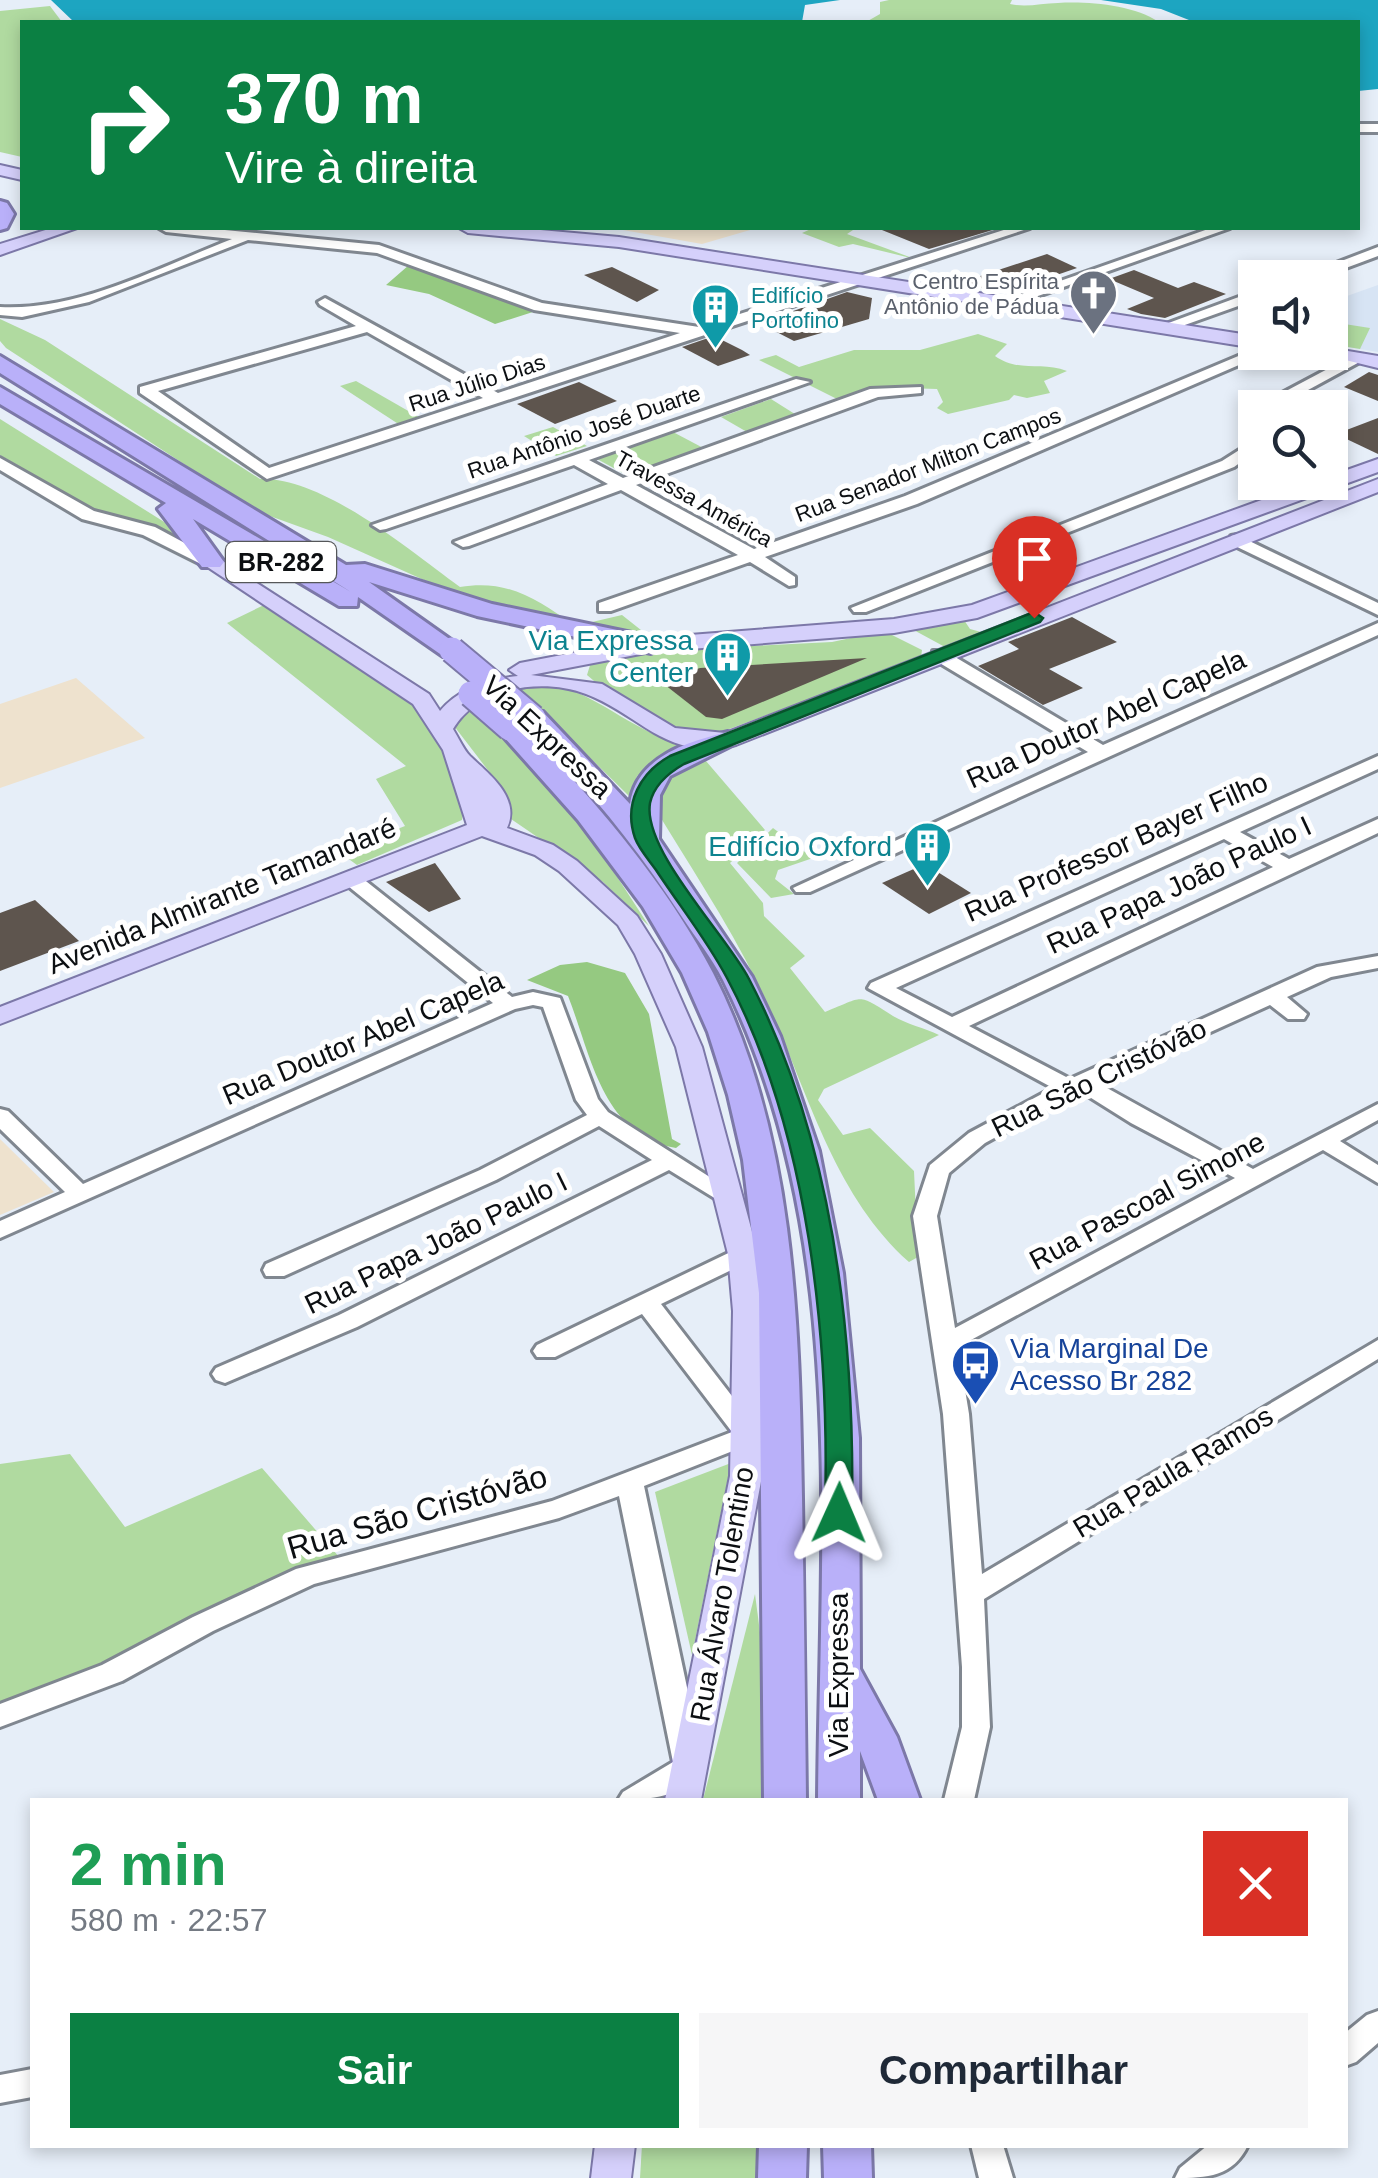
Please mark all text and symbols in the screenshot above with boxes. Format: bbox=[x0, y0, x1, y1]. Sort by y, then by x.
icon: right bbox=[60, 60, 190, 190]
text: 370 m bbox=[225, 60, 423, 138]
text: Vire à direita bbox=[225, 142, 477, 193]
map controls bbox=[1238, 260, 1348, 500]
button: sound bbox=[1238, 260, 1348, 370]
church icon: Centro Espírita Antônio de Pádua bbox=[1068, 268, 1120, 336]
place label: Centro Espírita Antônio de Pádua bbox=[884, 269, 1060, 319]
building icon: Edifício Portofino bbox=[690, 282, 742, 350]
place label: Edifício Portofino bbox=[751, 283, 839, 333]
street label: Rua Júlio Dias bbox=[406, 349, 548, 417]
street label: Rua Antônio José Duarte bbox=[464, 380, 704, 484]
button: search bbox=[1238, 390, 1348, 500]
street label: Rua Senador Milton Campos bbox=[792, 403, 1064, 527]
street label: Travessa América bbox=[611, 446, 777, 553]
pin bbox=[992, 516, 1077, 619]
icon: arrive bbox=[1007, 531, 1062, 586]
road number: BR-282 bbox=[226, 542, 336, 582]
place label: Via Expressa Center bbox=[529, 625, 693, 688]
building icon: Via Expressa Center bbox=[702, 630, 754, 698]
street label: Rua Doutor Abel Capela bbox=[962, 643, 1251, 795]
street label: Via Expressa bbox=[476, 670, 618, 805]
street label: Rua Professor Bayer Filho bbox=[960, 766, 1272, 928]
street label: Rua Papa João Paulo I bbox=[1042, 810, 1316, 960]
street label: Avenida Almirante Tamandaré bbox=[43, 812, 401, 980]
building icon: Edifício Oxford bbox=[901, 820, 953, 888]
place label: Edifício Oxford bbox=[708, 831, 892, 862]
street label: Rua Doutor Abel Capela bbox=[218, 965, 508, 1111]
street label: Rua São Cristóvão bbox=[987, 1013, 1211, 1143]
street label: Rua Pascoal Simone bbox=[1024, 1126, 1270, 1276]
street label: Rua Papa João Paulo I bbox=[300, 1166, 572, 1320]
place label: Via Marginal De Acesso Br 282 bbox=[1010, 1333, 1209, 1396]
bus stop icon: Via Marginal De Acesso Br 282 bbox=[949, 1338, 1001, 1406]
street label: Rua Paula Ramos bbox=[1068, 1400, 1278, 1544]
street label: Rua São Cristóvão bbox=[283, 1458, 551, 1566]
position arrow bbox=[787, 1461, 891, 1565]
street label: Rua Álvaro Tolentino bbox=[684, 1464, 760, 1724]
street label: Via Expressa bbox=[823, 1592, 854, 1757]
text: 2 min bbox=[70, 1831, 227, 1898]
button: close bbox=[1203, 1831, 1308, 1936]
text: 580 m · 22:57 bbox=[70, 1902, 267, 1938]
button: Sair bbox=[70, 2013, 679, 2128]
button: Compartilhar bbox=[699, 2013, 1308, 2128]

